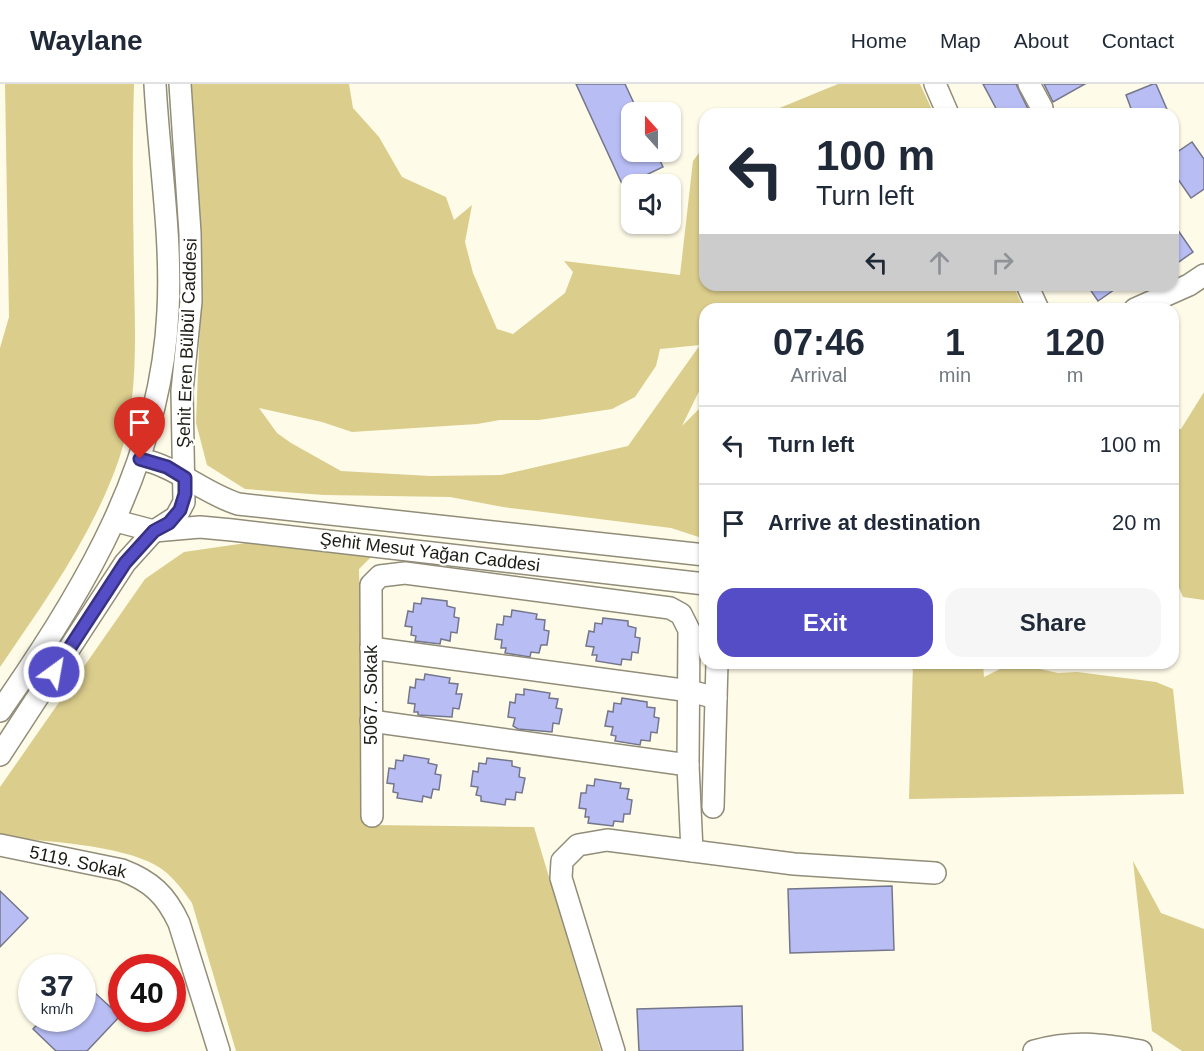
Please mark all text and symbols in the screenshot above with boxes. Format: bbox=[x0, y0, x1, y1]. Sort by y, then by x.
text: Waylane bbox=[30, 25, 143, 56]
text: Home bbox=[851, 29, 907, 52]
text: Map bbox=[940, 29, 981, 52]
text: About bbox=[1014, 29, 1069, 52]
text: Contact bbox=[1102, 29, 1174, 52]
north arrow bbox=[621, 102, 681, 162]
map controls bbox=[621, 102, 681, 234]
icon: left bbox=[717, 132, 795, 210]
text: 100 m bbox=[816, 132, 935, 179]
button: sound bbox=[621, 174, 681, 234]
text: Turn left bbox=[816, 181, 914, 211]
street label: Şehit Eren Bülbül Caddesi bbox=[173, 238, 201, 448]
icon: left bbox=[860, 246, 893, 279]
icon: ahead bbox=[923, 246, 956, 279]
icon: right bbox=[986, 246, 1019, 279]
text: 07:46 bbox=[773, 322, 865, 363]
text: 1 bbox=[945, 322, 965, 363]
text: 120 bbox=[1045, 322, 1105, 363]
text: Arrival bbox=[791, 364, 847, 386]
text: min bbox=[939, 364, 971, 386]
text: m bbox=[1067, 364, 1083, 386]
pin bbox=[114, 397, 165, 459]
icon: arrive bbox=[123, 406, 156, 439]
icon: left bbox=[717, 429, 750, 462]
text: Turn left bbox=[768, 432, 854, 457]
text: 100 m bbox=[1100, 432, 1161, 457]
icon: arrive bbox=[717, 507, 750, 540]
text: Arrive at destination bbox=[768, 510, 981, 535]
text: 20 m bbox=[1112, 510, 1161, 535]
street label: Şehit Mesut Yağan Caddesi bbox=[319, 529, 541, 575]
button: Exit bbox=[717, 588, 933, 657]
button: Share bbox=[945, 588, 1161, 657]
position arrow bbox=[22, 640, 86, 704]
street label: 5067. Sokak bbox=[361, 644, 381, 745]
street label: 5119. Sokak bbox=[28, 842, 129, 882]
speed limit sign: 40 bbox=[108, 954, 186, 1032]
text: 37 bbox=[40, 969, 74, 1002]
text: km/h bbox=[41, 1000, 73, 1017]

